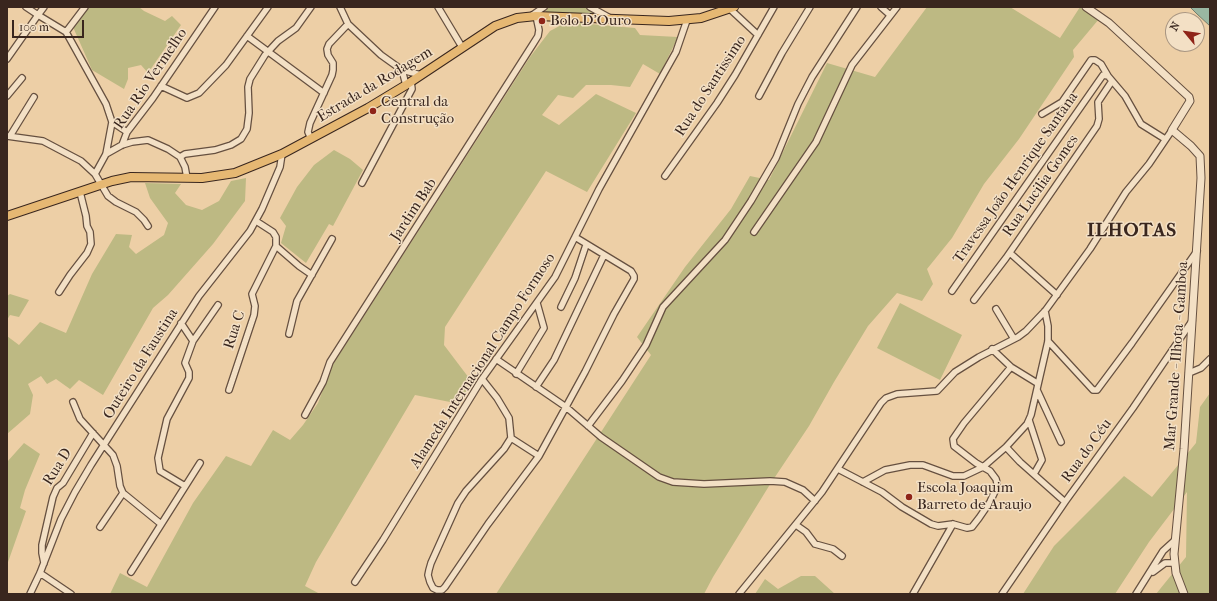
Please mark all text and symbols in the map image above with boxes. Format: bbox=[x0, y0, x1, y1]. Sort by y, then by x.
scale bar bbox=[14, 12, 86, 38]
place label: Bolo D'Ouro bbox=[550, 12, 631, 30]
north arrow bbox=[1165, 12, 1205, 52]
marker: Bolo D'Ouro bbox=[537, 16, 547, 26]
text: 100 m bbox=[19, 20, 49, 34]
text: N bbox=[1167, 20, 1183, 33]
street label: Rua Rio Vermelho bbox=[111, 25, 191, 133]
street label: Rua do Santissimo bbox=[672, 32, 750, 140]
street label: Estrada da Rodagem bbox=[314, 43, 436, 127]
street label: Travessa João Henrique Santana bbox=[950, 89, 1082, 267]
place label: Central da Construção bbox=[381, 93, 454, 128]
marker: Central da Construção bbox=[368, 106, 378, 116]
street label: Rua Lucilia Gomes bbox=[999, 132, 1083, 240]
street label: Jardim Bab bbox=[387, 175, 441, 245]
district label: ILHOTAS bbox=[1087, 220, 1177, 242]
street label: Alameda Internacional Campo Formoso bbox=[407, 250, 559, 472]
street label: Mar Grande - Ilhota - Gamboa bbox=[1161, 261, 1193, 451]
street label: Outeiro da Faustina bbox=[100, 305, 182, 423]
street label: Rua C bbox=[220, 308, 250, 352]
street label: Rua do Céu bbox=[1058, 416, 1116, 486]
street label: Rua D bbox=[40, 445, 76, 489]
place label: Escola Joaquim Barreto de Araujo bbox=[917, 479, 1032, 514]
marker: Escola Joaquim Barreto de Araujo bbox=[904, 492, 914, 502]

